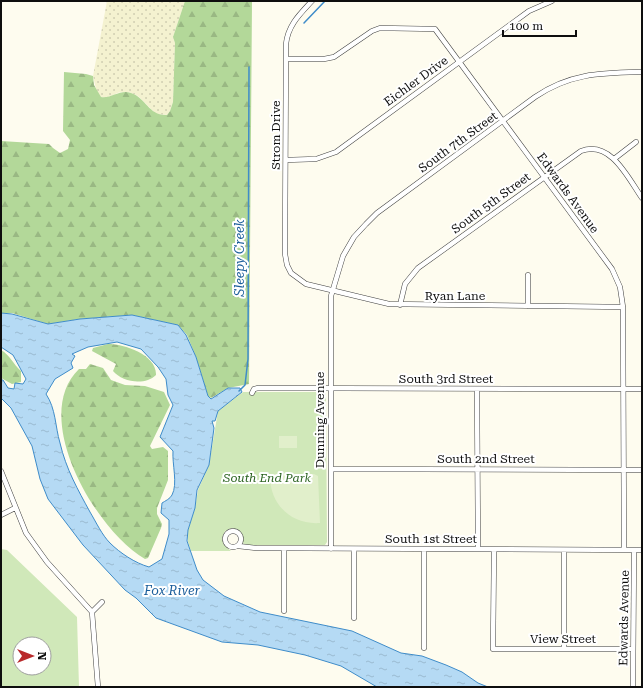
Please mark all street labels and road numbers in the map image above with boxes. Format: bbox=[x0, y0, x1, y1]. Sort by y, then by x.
street label: Eichler Drive bbox=[381, 53, 451, 109]
street label: Strom Drive bbox=[269, 100, 283, 170]
street label: South 7th Street bbox=[416, 108, 501, 175]
street label: Edwards Avenue bbox=[534, 150, 602, 236]
street label: South 5th Street bbox=[449, 169, 534, 236]
street label: Ryan Lane bbox=[425, 289, 486, 303]
street label: Dunning Avenue bbox=[313, 371, 327, 468]
street label: South 3rd Street bbox=[399, 372, 494, 386]
street label: South 2nd Street bbox=[437, 452, 535, 466]
street label: South 1st Street bbox=[385, 532, 478, 546]
street label: Edwards Avenue bbox=[616, 569, 632, 666]
street label: View Street bbox=[530, 632, 597, 646]

